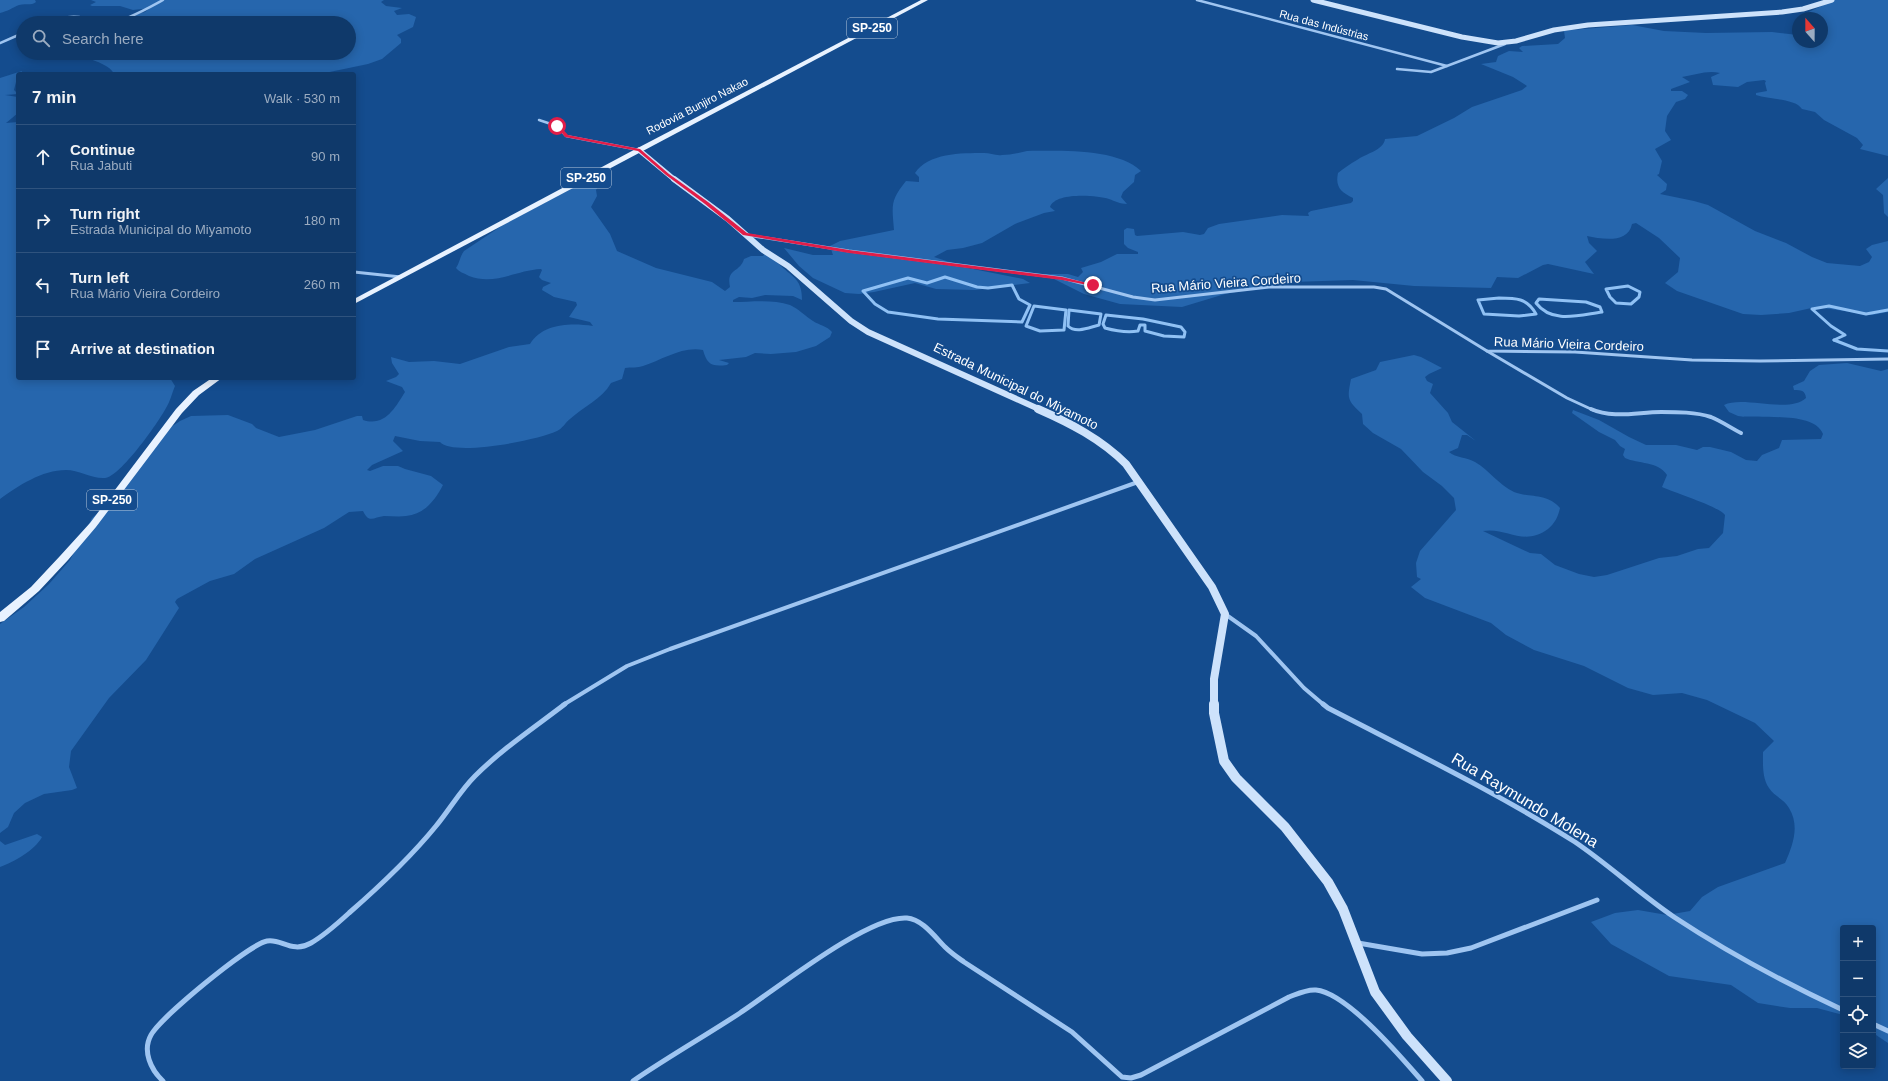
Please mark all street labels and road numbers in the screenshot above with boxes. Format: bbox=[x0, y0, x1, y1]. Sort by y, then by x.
street label: Rua das Indústrias bbox=[1278, 7, 1370, 43]
road number: SP-250 bbox=[847, 18, 897, 38]
street label: Rodovia Bunjiro Nakao bbox=[644, 75, 750, 137]
road number: SP-250 bbox=[561, 168, 611, 188]
street label: Rua Mário Vieira Cordeiro bbox=[1151, 270, 1301, 296]
street label: Rua Mário Vieira Cordeiro bbox=[1494, 334, 1644, 354]
street label: Estrada Municipal do Miyamoto bbox=[931, 340, 1101, 432]
road number: SP-250 bbox=[87, 490, 137, 510]
street label: Rua Raymundo Molena bbox=[1449, 749, 1602, 851]

